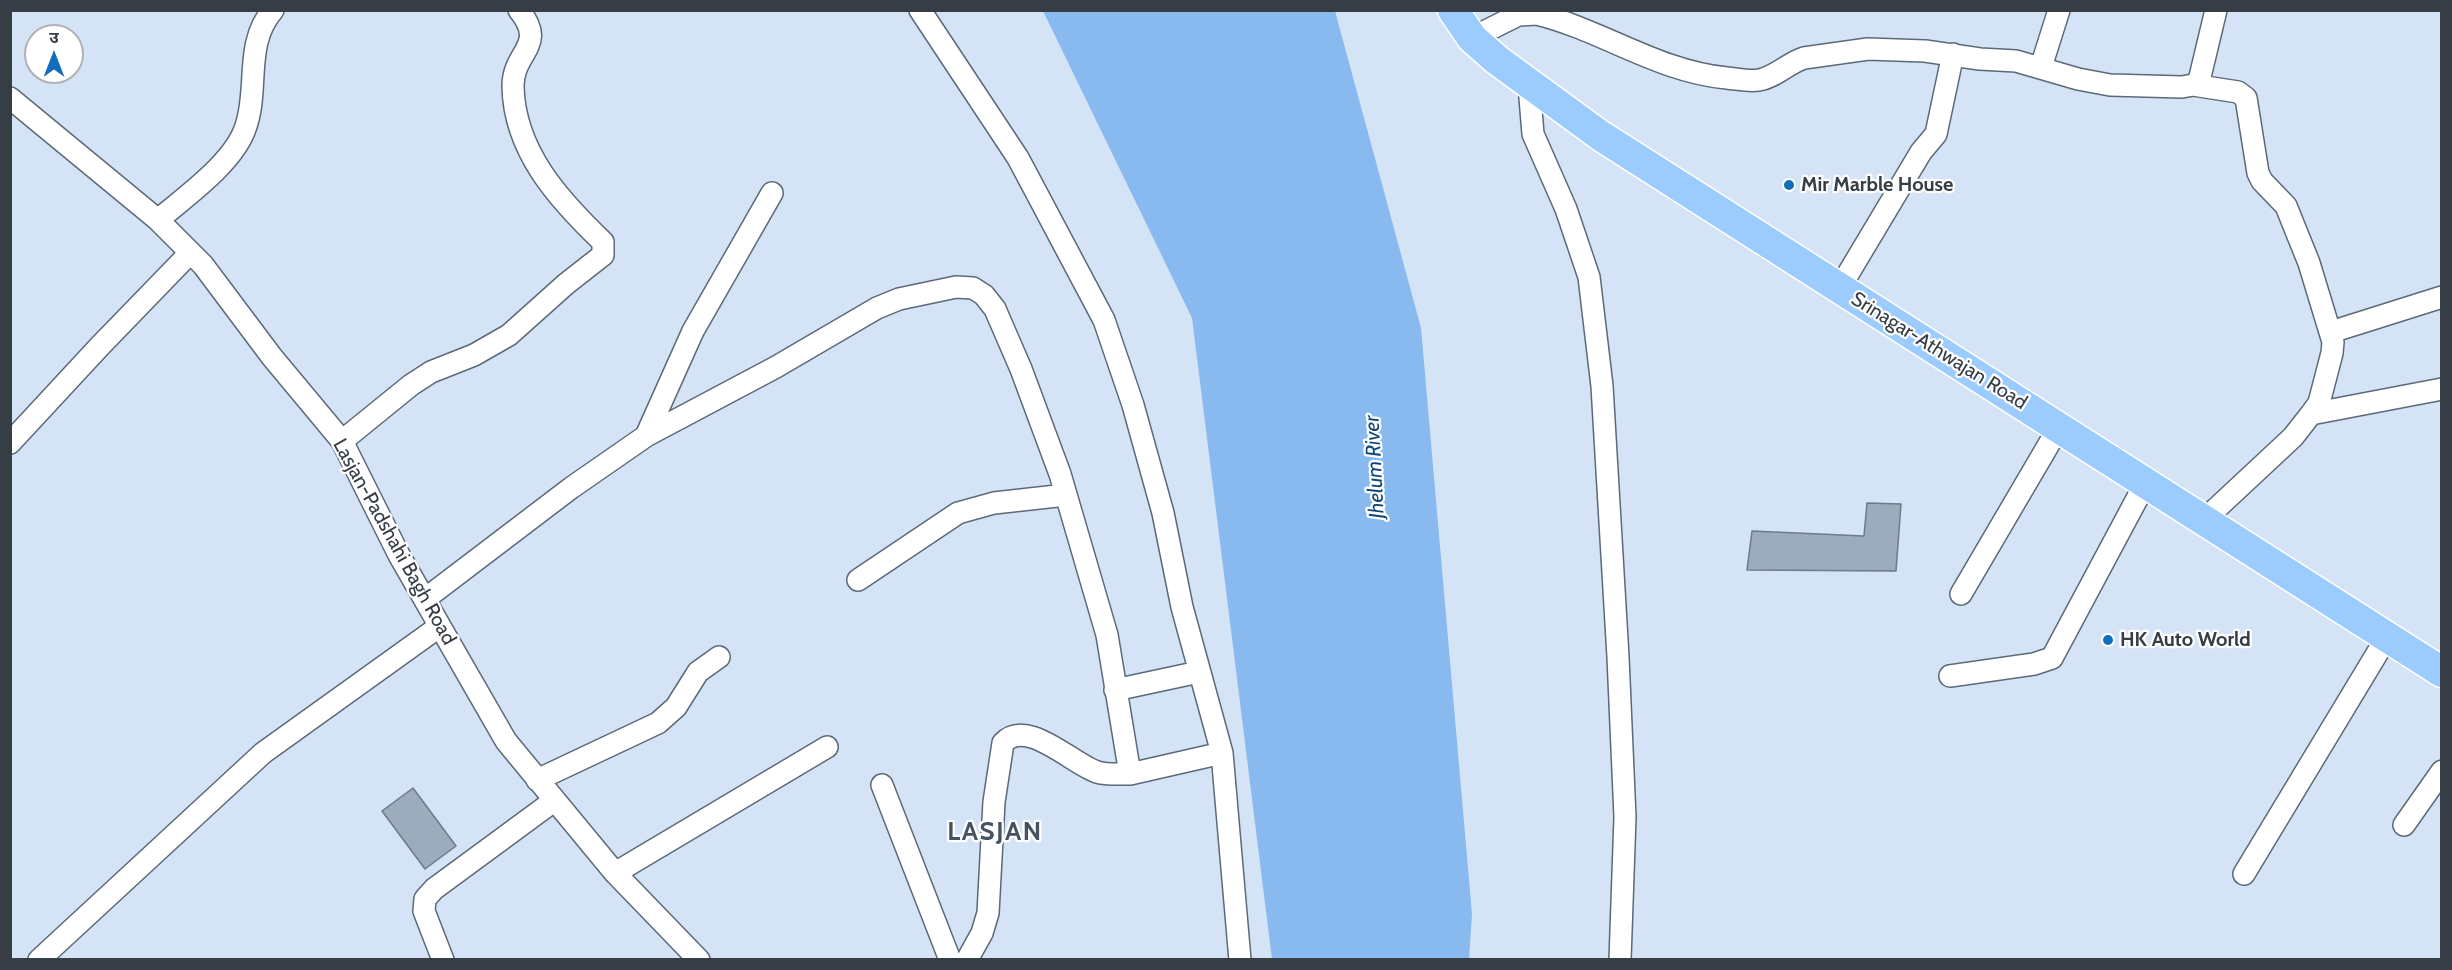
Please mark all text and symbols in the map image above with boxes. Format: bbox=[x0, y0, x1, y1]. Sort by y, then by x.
north arrow bbox=[24, 24, 84, 84]
text: उ bbox=[49, 28, 59, 47]
place label: Mir Marble House bbox=[1801, 173, 1953, 197]
marker: Mir Marble House bbox=[1782, 178, 1796, 192]
street label: Srinagar-Athwajan Road bbox=[1847, 287, 2031, 415]
water label: Jhelum River bbox=[1360, 415, 1390, 519]
street label: Lasjan-Padshahi Bagh Road bbox=[327, 435, 461, 649]
place label: HK Auto World bbox=[2120, 628, 2251, 652]
marker: HK Auto World bbox=[2101, 633, 2115, 647]
district label: LASJAN bbox=[947, 816, 1043, 848]

